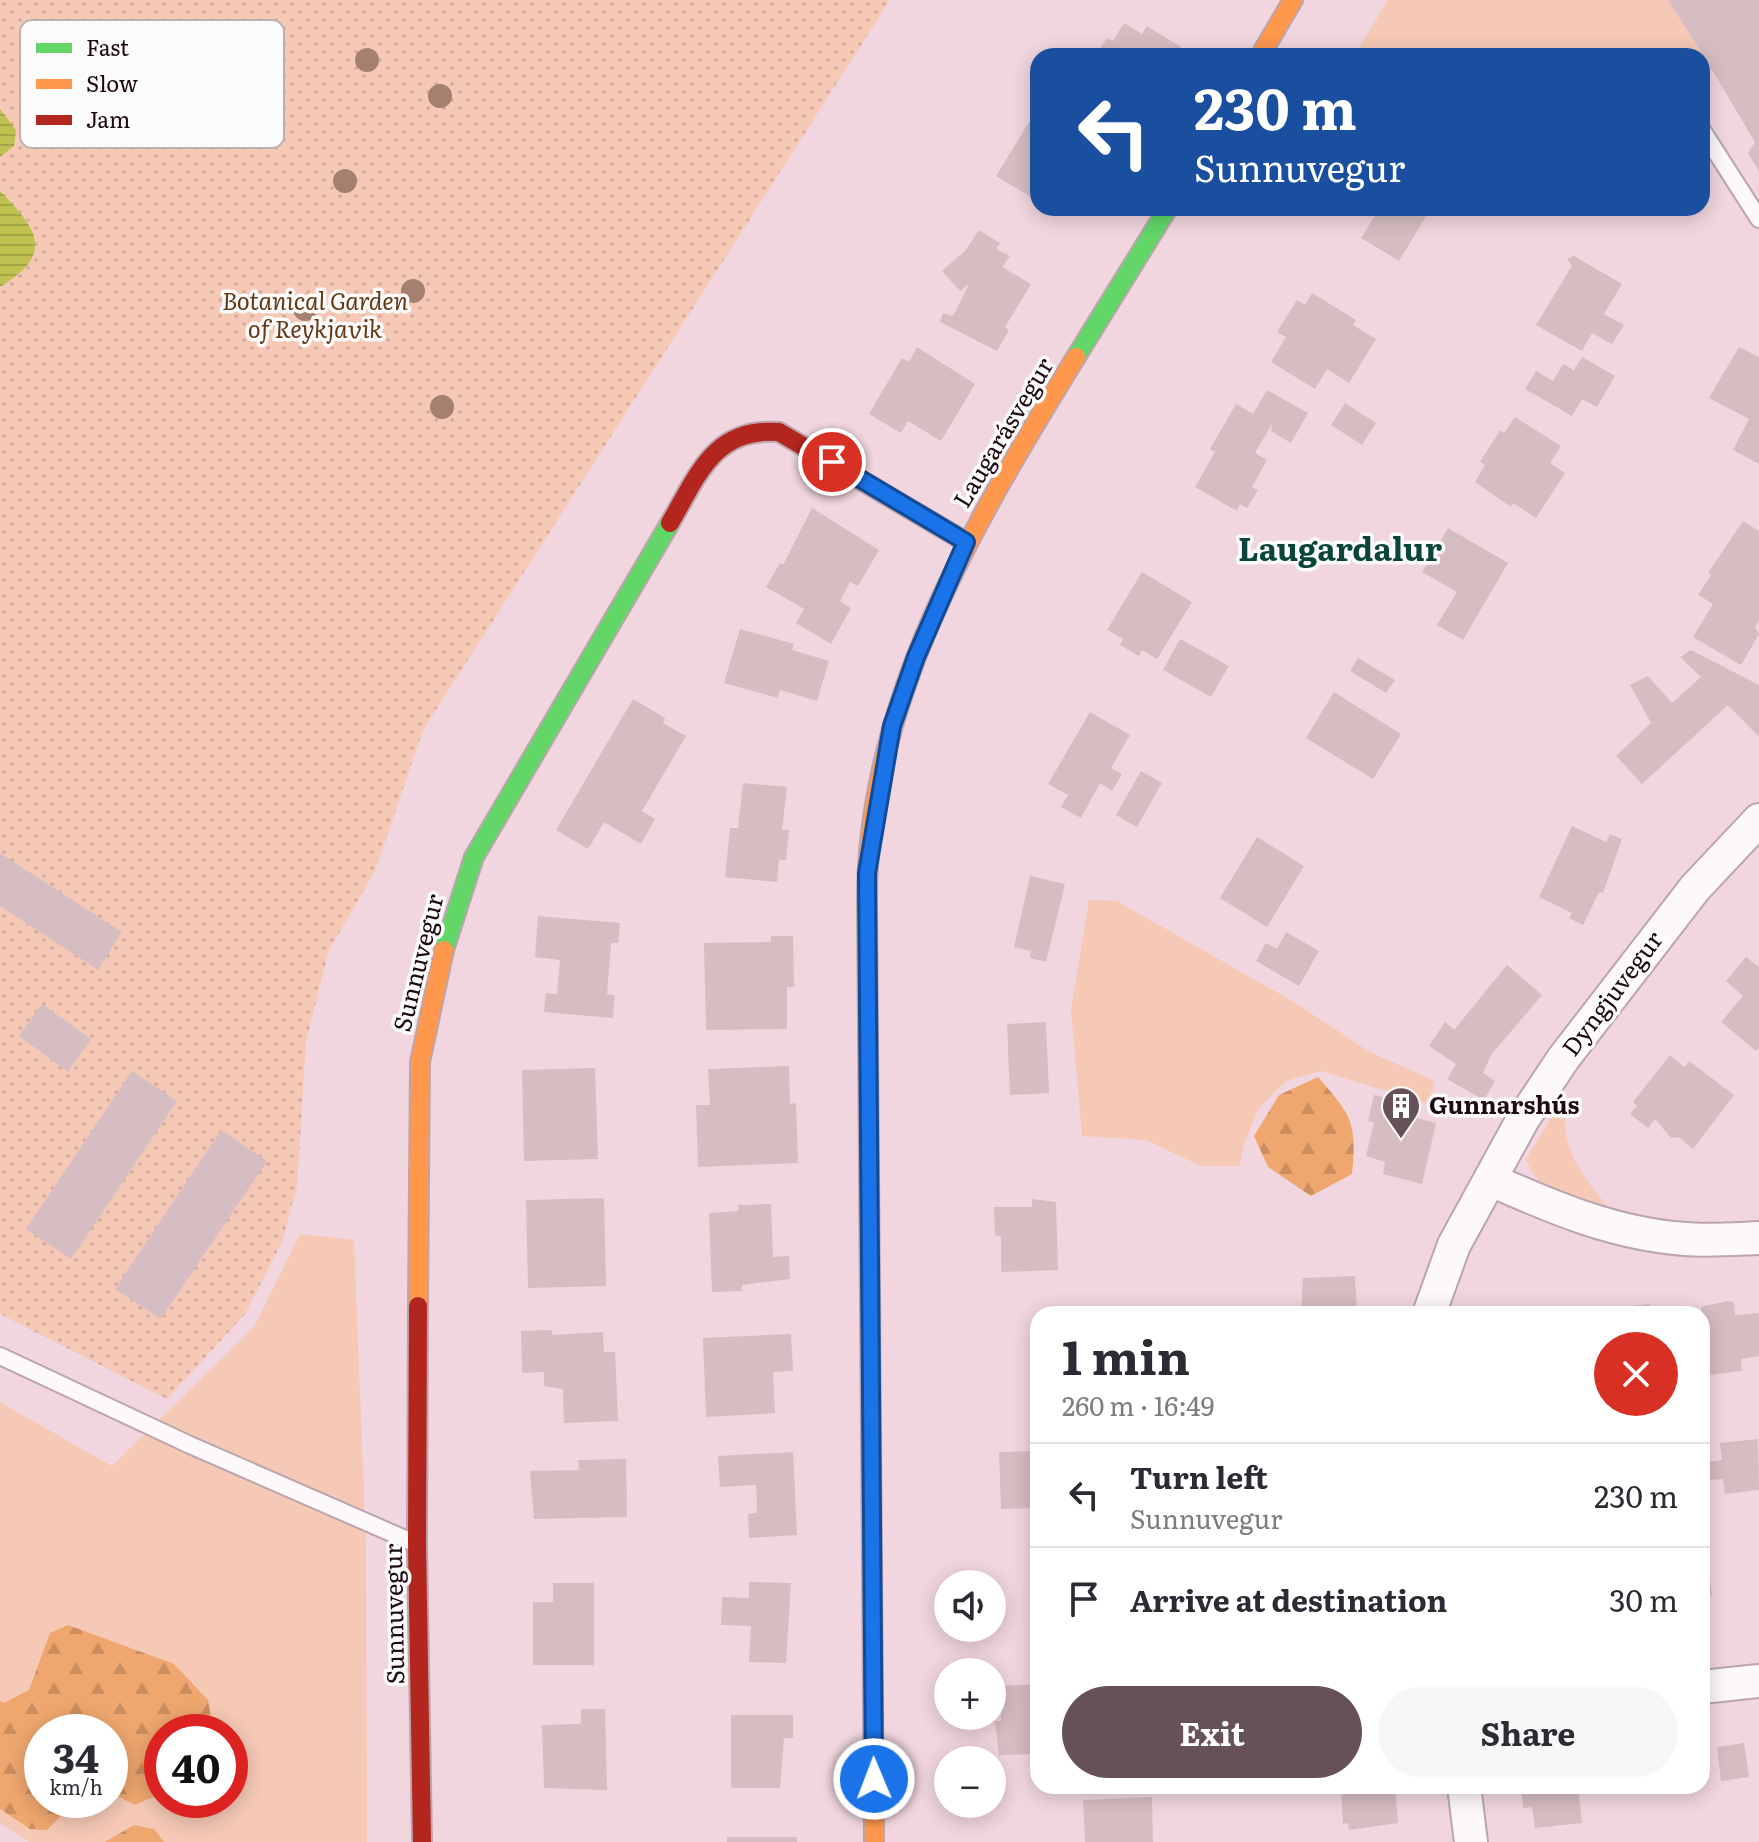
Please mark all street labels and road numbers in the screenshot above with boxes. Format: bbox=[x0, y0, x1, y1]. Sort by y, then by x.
street label: Laugarásvegur bbox=[943, 350, 1061, 513]
street label: Sunnuvegur bbox=[383, 889, 451, 1035]
street label: Dyngjuvegur bbox=[1552, 922, 1670, 1062]
street label: Sunnuvegur bbox=[374, 1543, 411, 1685]

